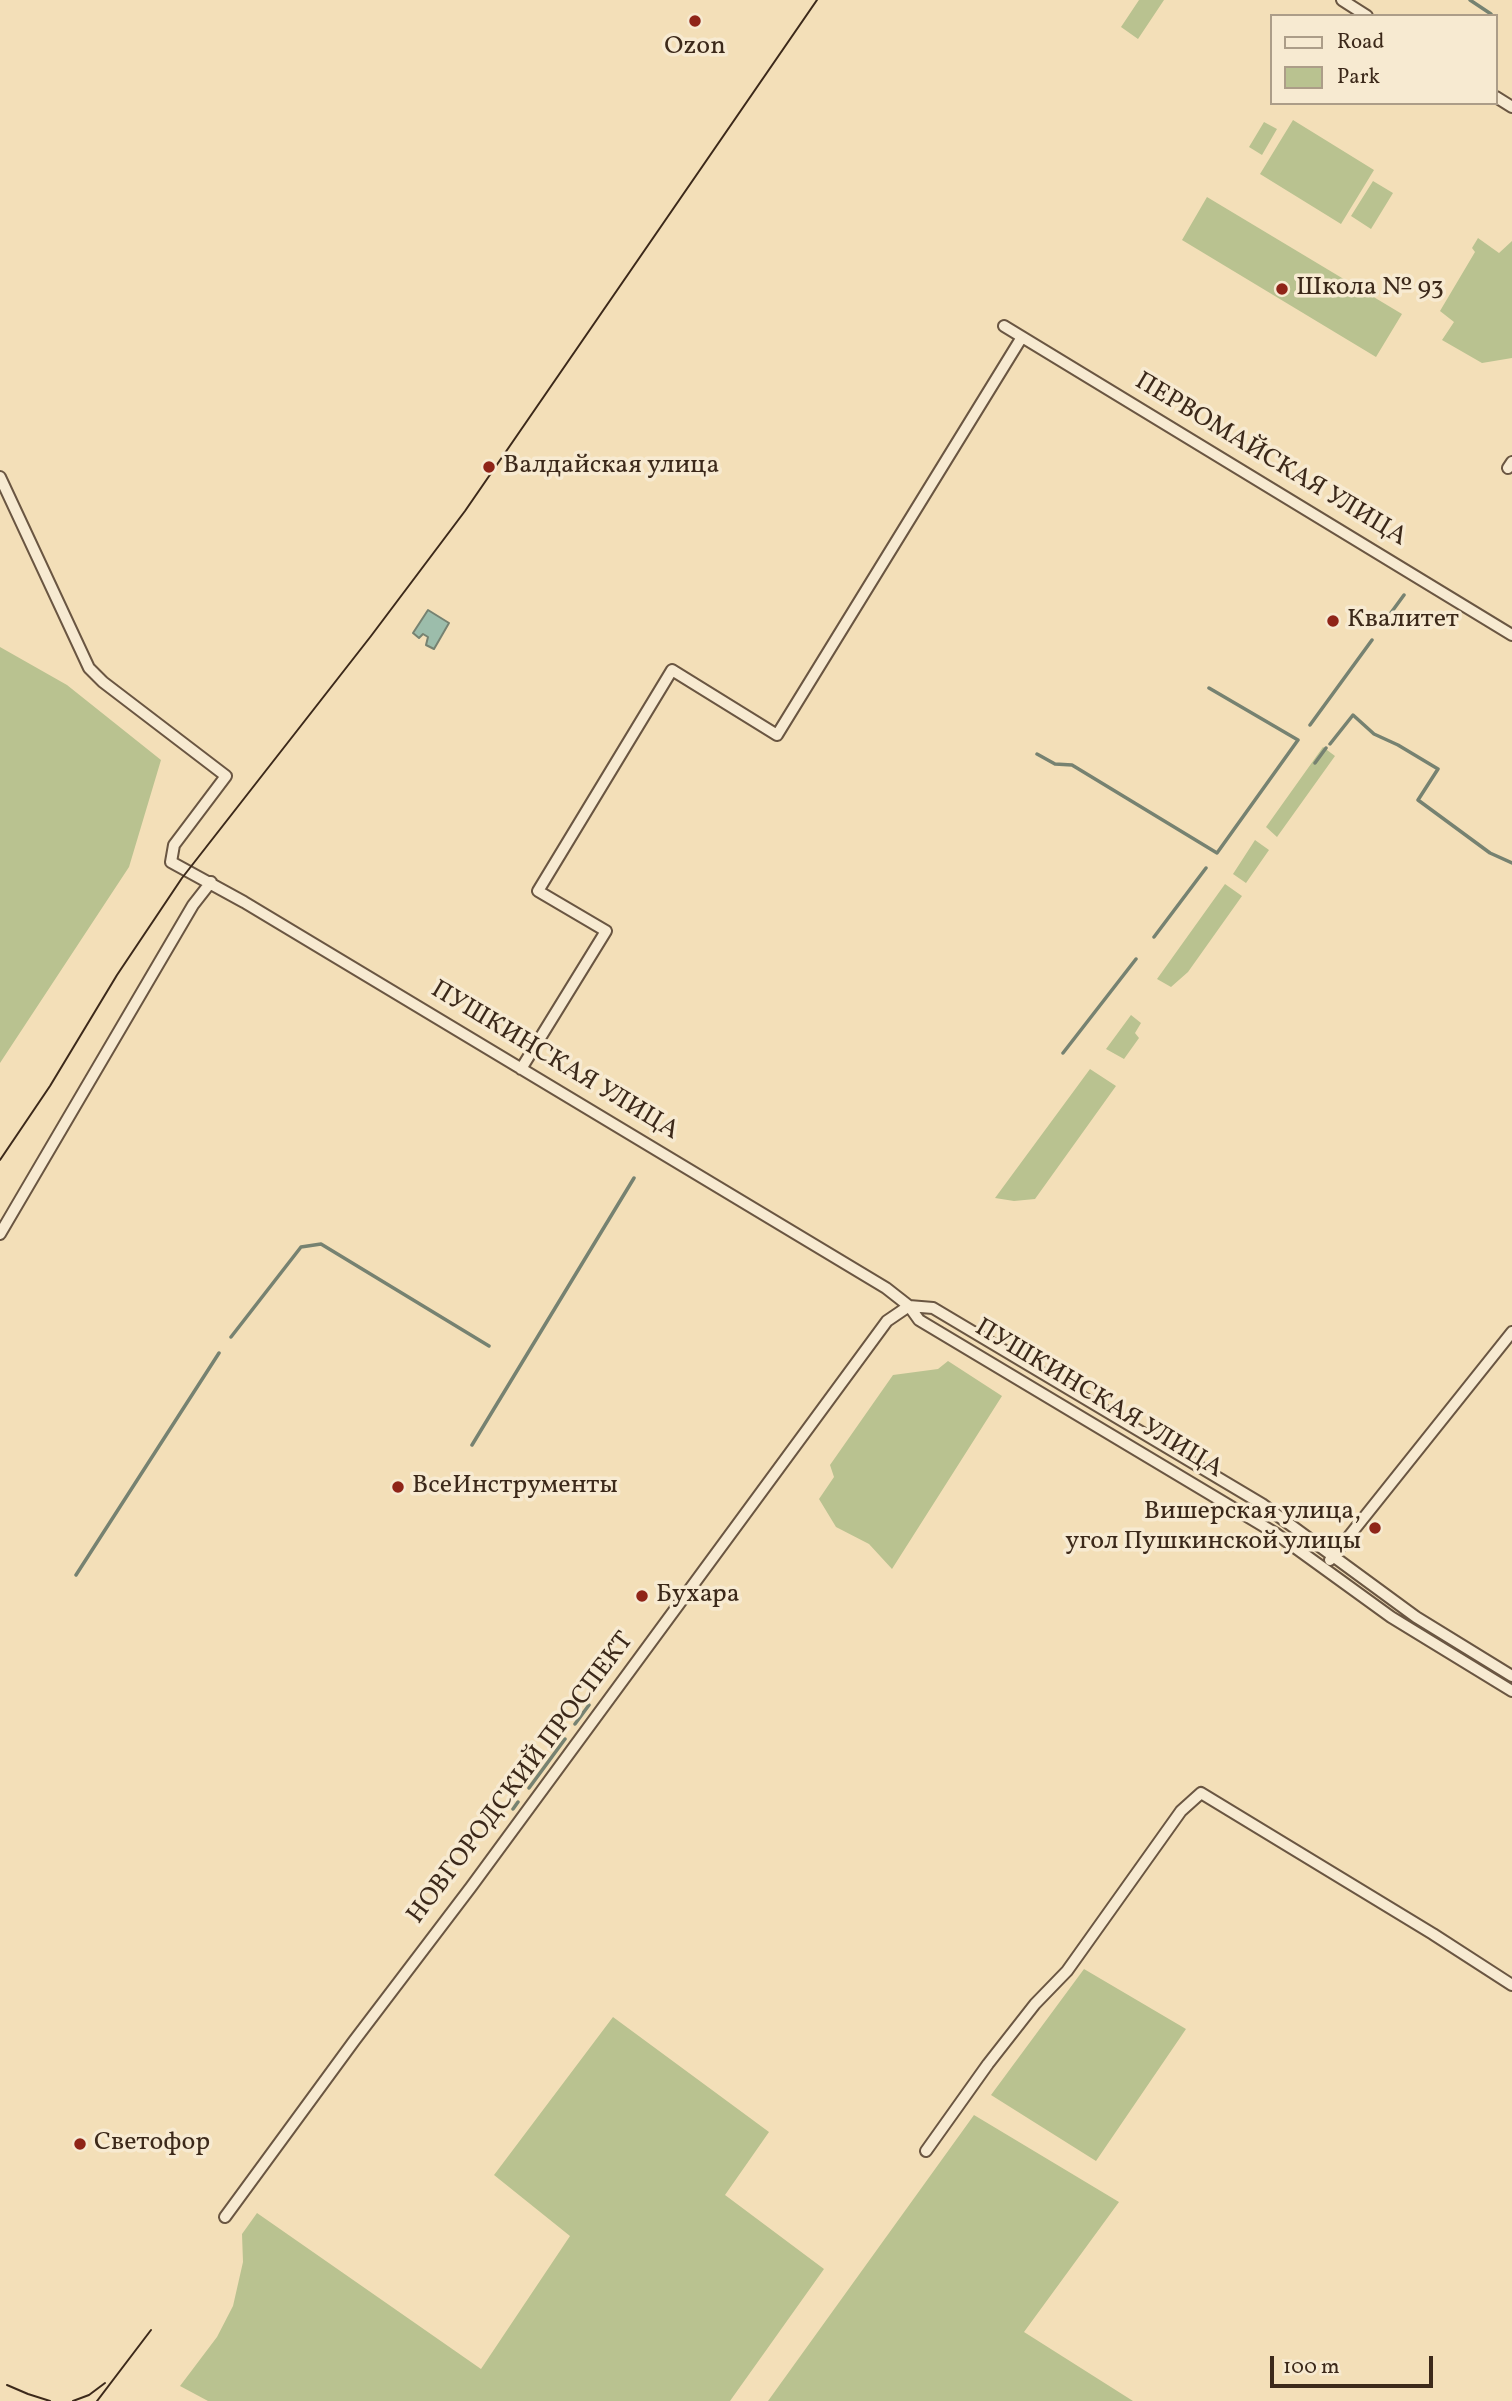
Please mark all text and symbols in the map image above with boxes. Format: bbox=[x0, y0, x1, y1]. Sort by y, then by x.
marker: Ozon bbox=[687, 13, 703, 29]
legend bbox=[1270, 14, 1498, 105]
text: Road bbox=[1337, 28, 1384, 57]
place label: Ozon bbox=[664, 32, 726, 64]
text: Park bbox=[1337, 63, 1380, 92]
place label: Школа № 93 bbox=[1296, 273, 1444, 305]
marker: Школа № 93 bbox=[1274, 281, 1290, 297]
street label: ПЕРВОМАЙСКАЯ УЛИЦА bbox=[1128, 367, 1412, 555]
place label: Валдайская улица bbox=[503, 451, 719, 483]
marker: Валдайская улица bbox=[481, 459, 497, 475]
place label: Квалитет bbox=[1347, 605, 1459, 637]
marker: Квалитет bbox=[1325, 613, 1341, 629]
street label: ПУШКИНСКАЯ УЛИЦА bbox=[424, 975, 684, 1149]
street label: ПУШКИНСКАЯ УЛИЦА bbox=[968, 1313, 1228, 1487]
place label: ВсеИнструменты bbox=[412, 1471, 618, 1503]
marker: ВсеИнструменты bbox=[390, 1479, 406, 1495]
place label: Вишерская улица, угол Пушкинской улицы bbox=[1065, 1497, 1361, 1558]
marker: Вишерская улица, угол Пушкинской улицы bbox=[1367, 1520, 1383, 1536]
place label: Бухара bbox=[656, 1580, 740, 1612]
marker: Бухара bbox=[634, 1588, 650, 1604]
street label: НОВГОРОДСКИЙ ПРОСПЕКТ bbox=[402, 1627, 642, 1931]
place label: Светофор bbox=[94, 2128, 210, 2160]
marker: Светофор bbox=[72, 2136, 88, 2152]
scale bar bbox=[1274, 2342, 1437, 2386]
text: 100 m bbox=[1283, 2353, 1340, 2382]

